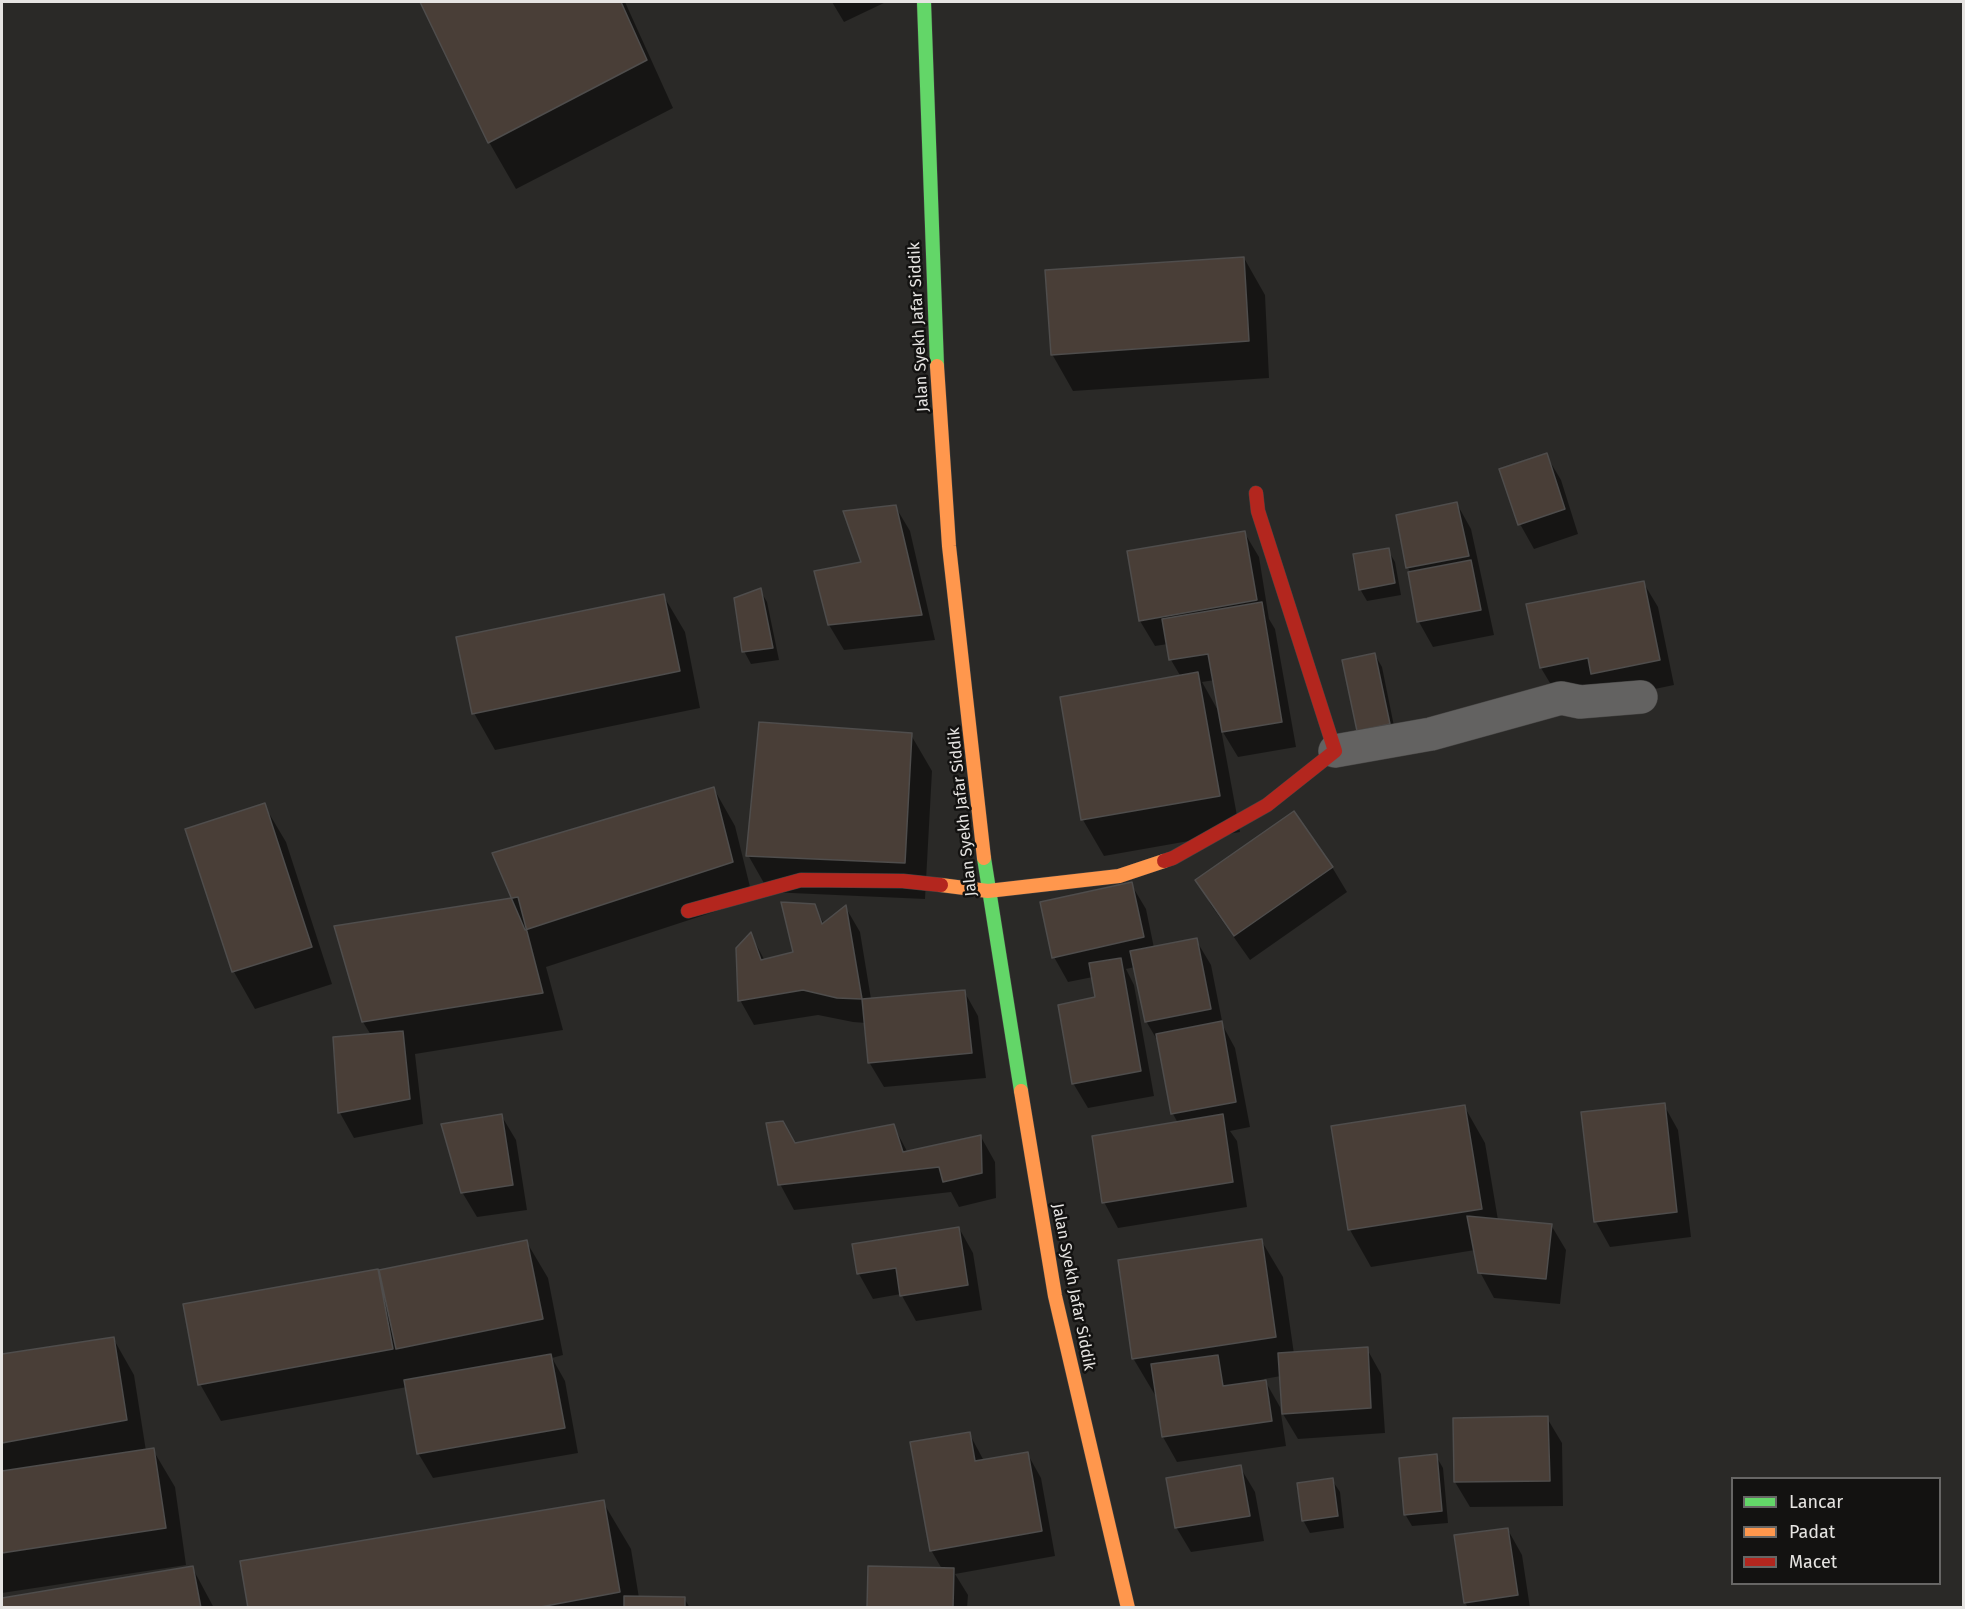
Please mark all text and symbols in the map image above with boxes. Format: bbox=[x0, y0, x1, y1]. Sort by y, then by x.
street label: Jalan Syekh Jafar Siddik bbox=[905, 242, 933, 412]
street label: Jalan Syekh Jafar Siddik bbox=[945, 726, 981, 898]
street label: Jalan Syekh Jafar Siddik bbox=[1047, 1202, 1099, 1372]
legend bbox=[1731, 1477, 1941, 1585]
text: Lancar bbox=[1789, 1491, 1843, 1513]
text: Padat bbox=[1789, 1521, 1835, 1543]
text: Macet bbox=[1789, 1551, 1837, 1573]

